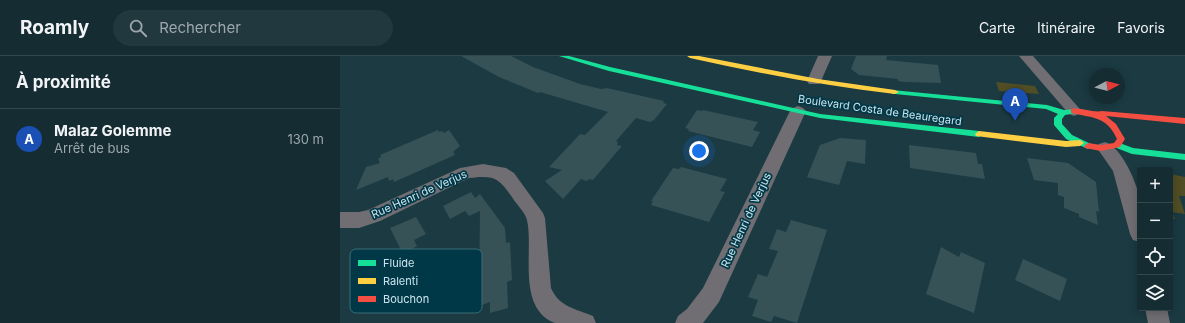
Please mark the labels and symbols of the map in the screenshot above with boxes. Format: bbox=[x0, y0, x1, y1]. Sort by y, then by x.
north arrow bbox=[1089, 68, 1125, 104]
pin: A bbox=[1002, 88, 1028, 121]
street label: Boulevard Costa de Beauregard bbox=[797, 92, 963, 128]
your location bbox=[689, 141, 709, 161]
street label: Rue Henri de Verjus bbox=[369, 167, 469, 221]
street label: Rue Henri de Verjus bbox=[718, 170, 774, 270]
legend bbox=[350, 249, 482, 313]
text: Fluide bbox=[383, 256, 414, 270]
text: Ralenti bbox=[383, 274, 418, 288]
text: Bouchon bbox=[383, 292, 429, 306]

